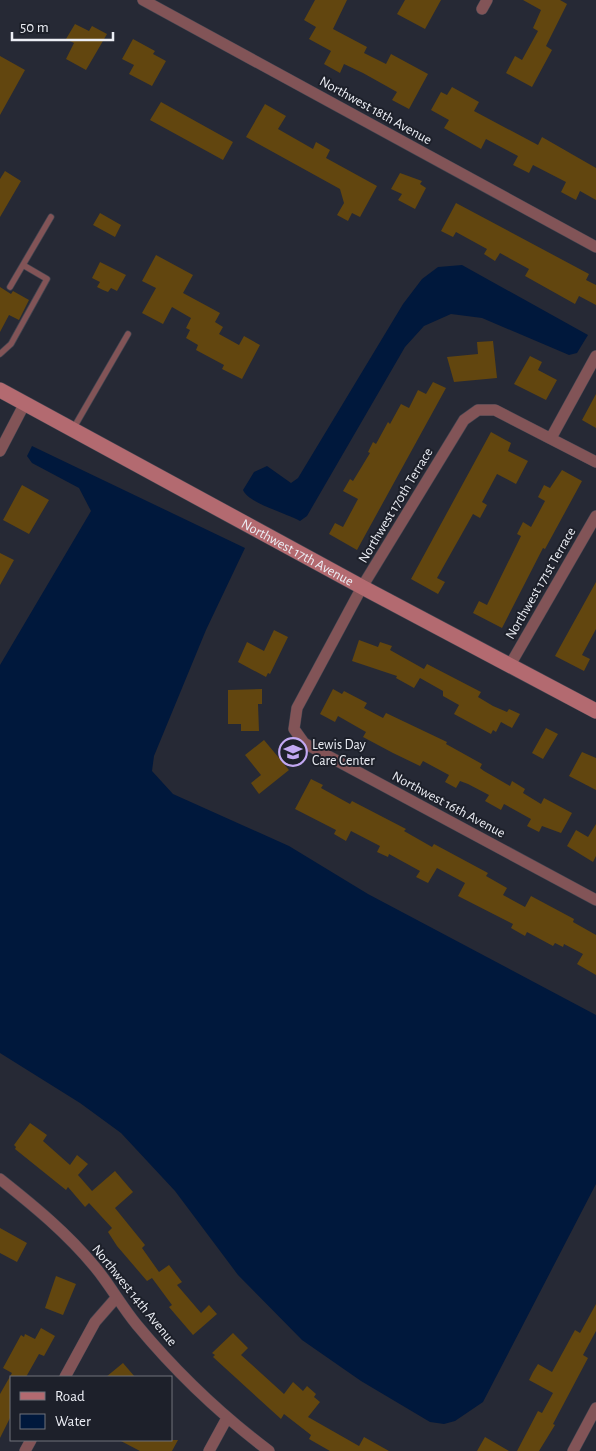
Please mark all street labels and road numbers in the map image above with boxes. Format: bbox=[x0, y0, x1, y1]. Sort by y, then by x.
street label: Northwest 18th Avenue bbox=[317, 74, 434, 148]
street label: Northwest 170th Terrace bbox=[356, 446, 436, 565]
street label: Northwest 17th Avenue bbox=[239, 517, 356, 589]
street label: Northwest 171st Terrace bbox=[503, 525, 579, 642]
street label: Northwest 16th Avenue bbox=[390, 769, 507, 841]
street label: Northwest 14th Avenue bbox=[89, 1242, 179, 1349]

